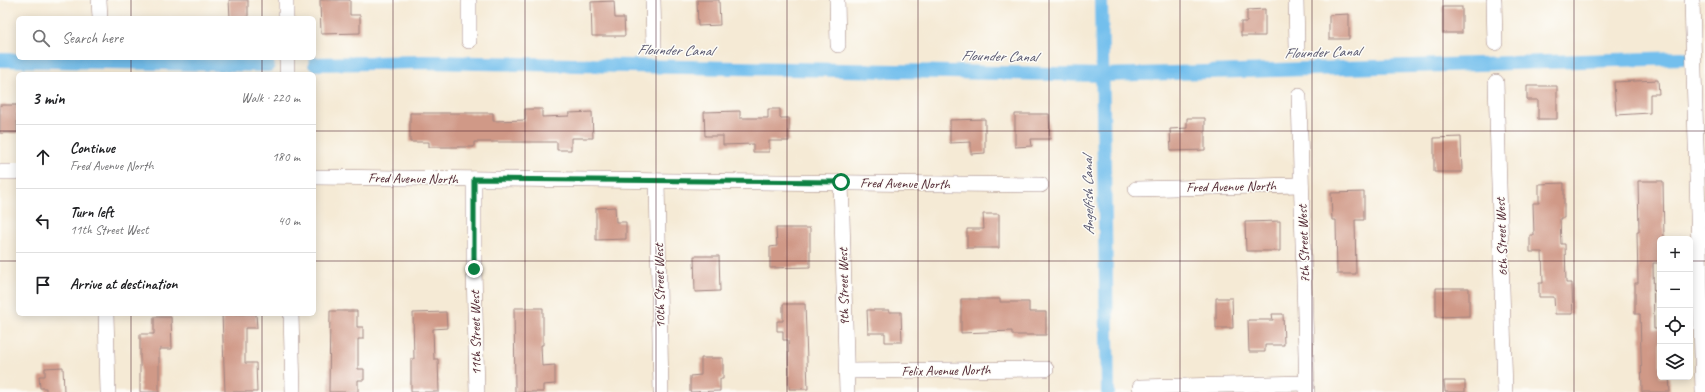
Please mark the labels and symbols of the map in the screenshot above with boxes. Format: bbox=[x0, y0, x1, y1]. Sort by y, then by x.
water label: Flounder Canal bbox=[637, 40, 719, 61]
water label: Flounder Canal bbox=[1284, 41, 1366, 63]
water label: Flounder Canal bbox=[961, 46, 1043, 67]
water label: Angelfish Canal bbox=[1078, 151, 1099, 235]
street label: Fred Avenue North bbox=[368, 169, 460, 188]
route start bbox=[832, 173, 850, 191]
street label: Fred Avenue North bbox=[860, 174, 952, 193]
street label: Fred Avenue North bbox=[1186, 177, 1278, 196]
street label: 6th Street West bbox=[1492, 196, 1511, 276]
street label: 7th Street West bbox=[1294, 203, 1313, 283]
street label: 10th Street West bbox=[650, 242, 669, 328]
street label: 9th Street West bbox=[834, 246, 853, 326]
route end bbox=[465, 260, 483, 278]
street label: 11th Street West bbox=[466, 289, 485, 375]
street label: Felix Avenue North bbox=[901, 361, 992, 380]

